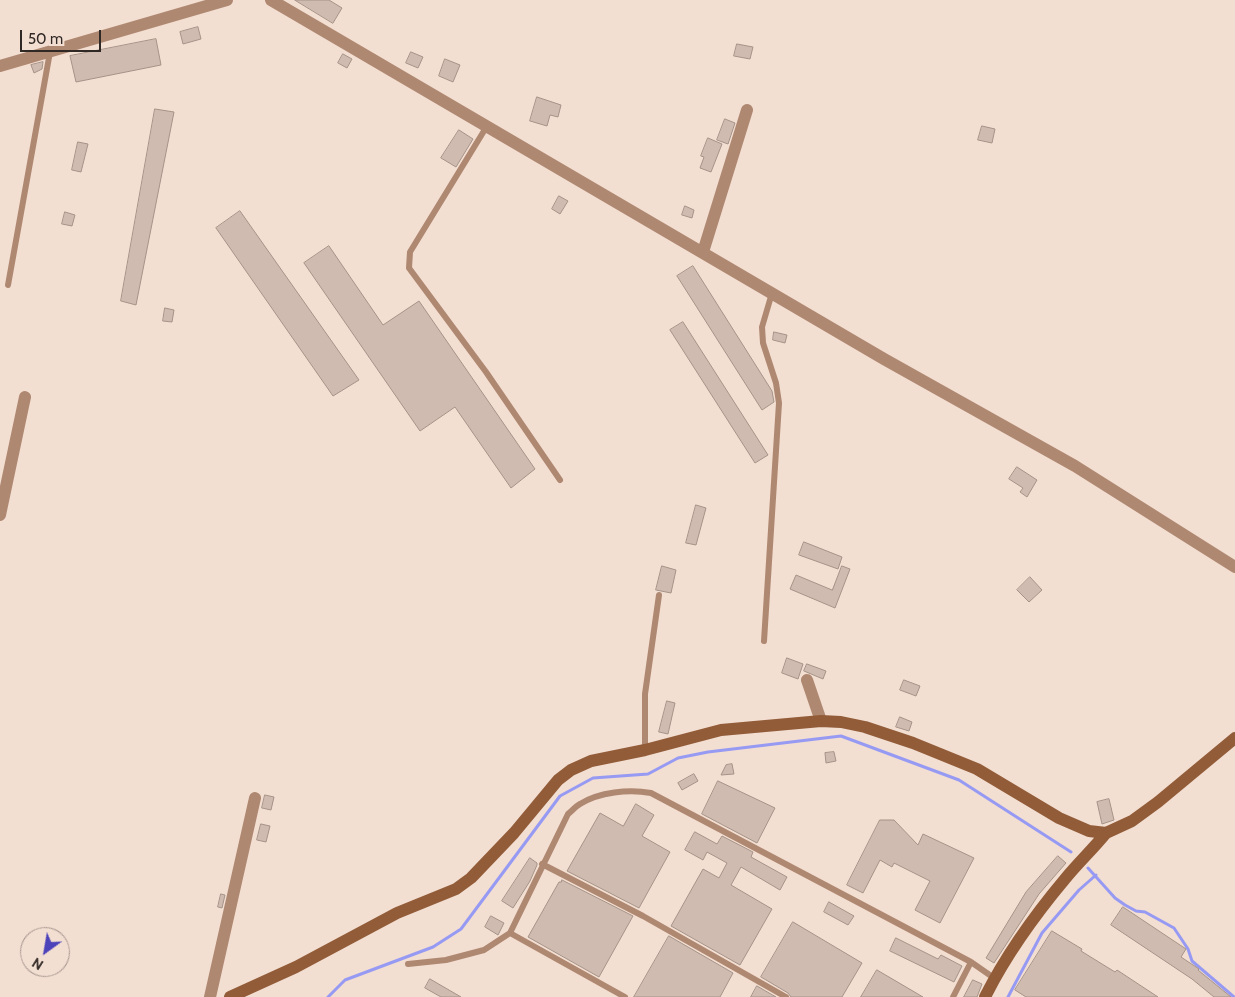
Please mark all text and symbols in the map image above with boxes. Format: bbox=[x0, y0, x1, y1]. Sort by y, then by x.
scale bar bbox=[22, 20, 104, 52]
text: 50 m bbox=[28, 30, 63, 48]
north arrow bbox=[20, 927, 70, 977]
text: N bbox=[29, 954, 47, 974]

